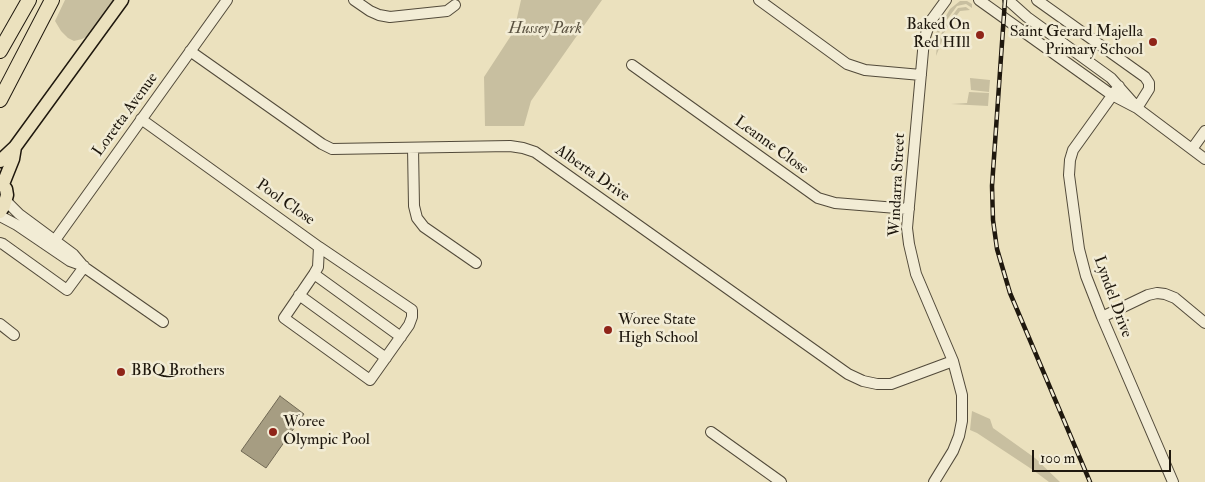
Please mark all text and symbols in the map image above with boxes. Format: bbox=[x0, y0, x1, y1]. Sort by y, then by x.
place label: Baked On Red HIll bbox=[906, 16, 970, 54]
park label: Hussey Park bbox=[508, 20, 582, 40]
place label: Saint Gerard Majella Primary School bbox=[1010, 23, 1143, 61]
marker: Baked On Red HIll bbox=[974, 29, 986, 41]
marker: Saint Gerard Majella Primary School bbox=[1147, 36, 1159, 48]
street label: Loretta Avenue bbox=[89, 69, 163, 161]
street label: Leanne Close bbox=[730, 113, 812, 179]
street label: Windarra Street bbox=[886, 133, 910, 237]
street label: Alberta Drive bbox=[551, 141, 633, 207]
street label: Pool Close bbox=[252, 176, 318, 230]
street label: Lyndel Drive bbox=[1088, 254, 1136, 340]
place label: Woree State High School bbox=[618, 311, 698, 349]
marker: Woree State High School bbox=[602, 324, 614, 336]
place label: BBQ Brothers bbox=[131, 362, 224, 382]
marker: BBQ Brothers bbox=[115, 366, 127, 378]
place label: Woree Olympic Pool bbox=[283, 413, 370, 451]
marker: Woree Olympic Pool bbox=[267, 426, 279, 438]
scale bar bbox=[1035, 440, 1174, 472]
text: 100 m bbox=[1040, 449, 1075, 468]

